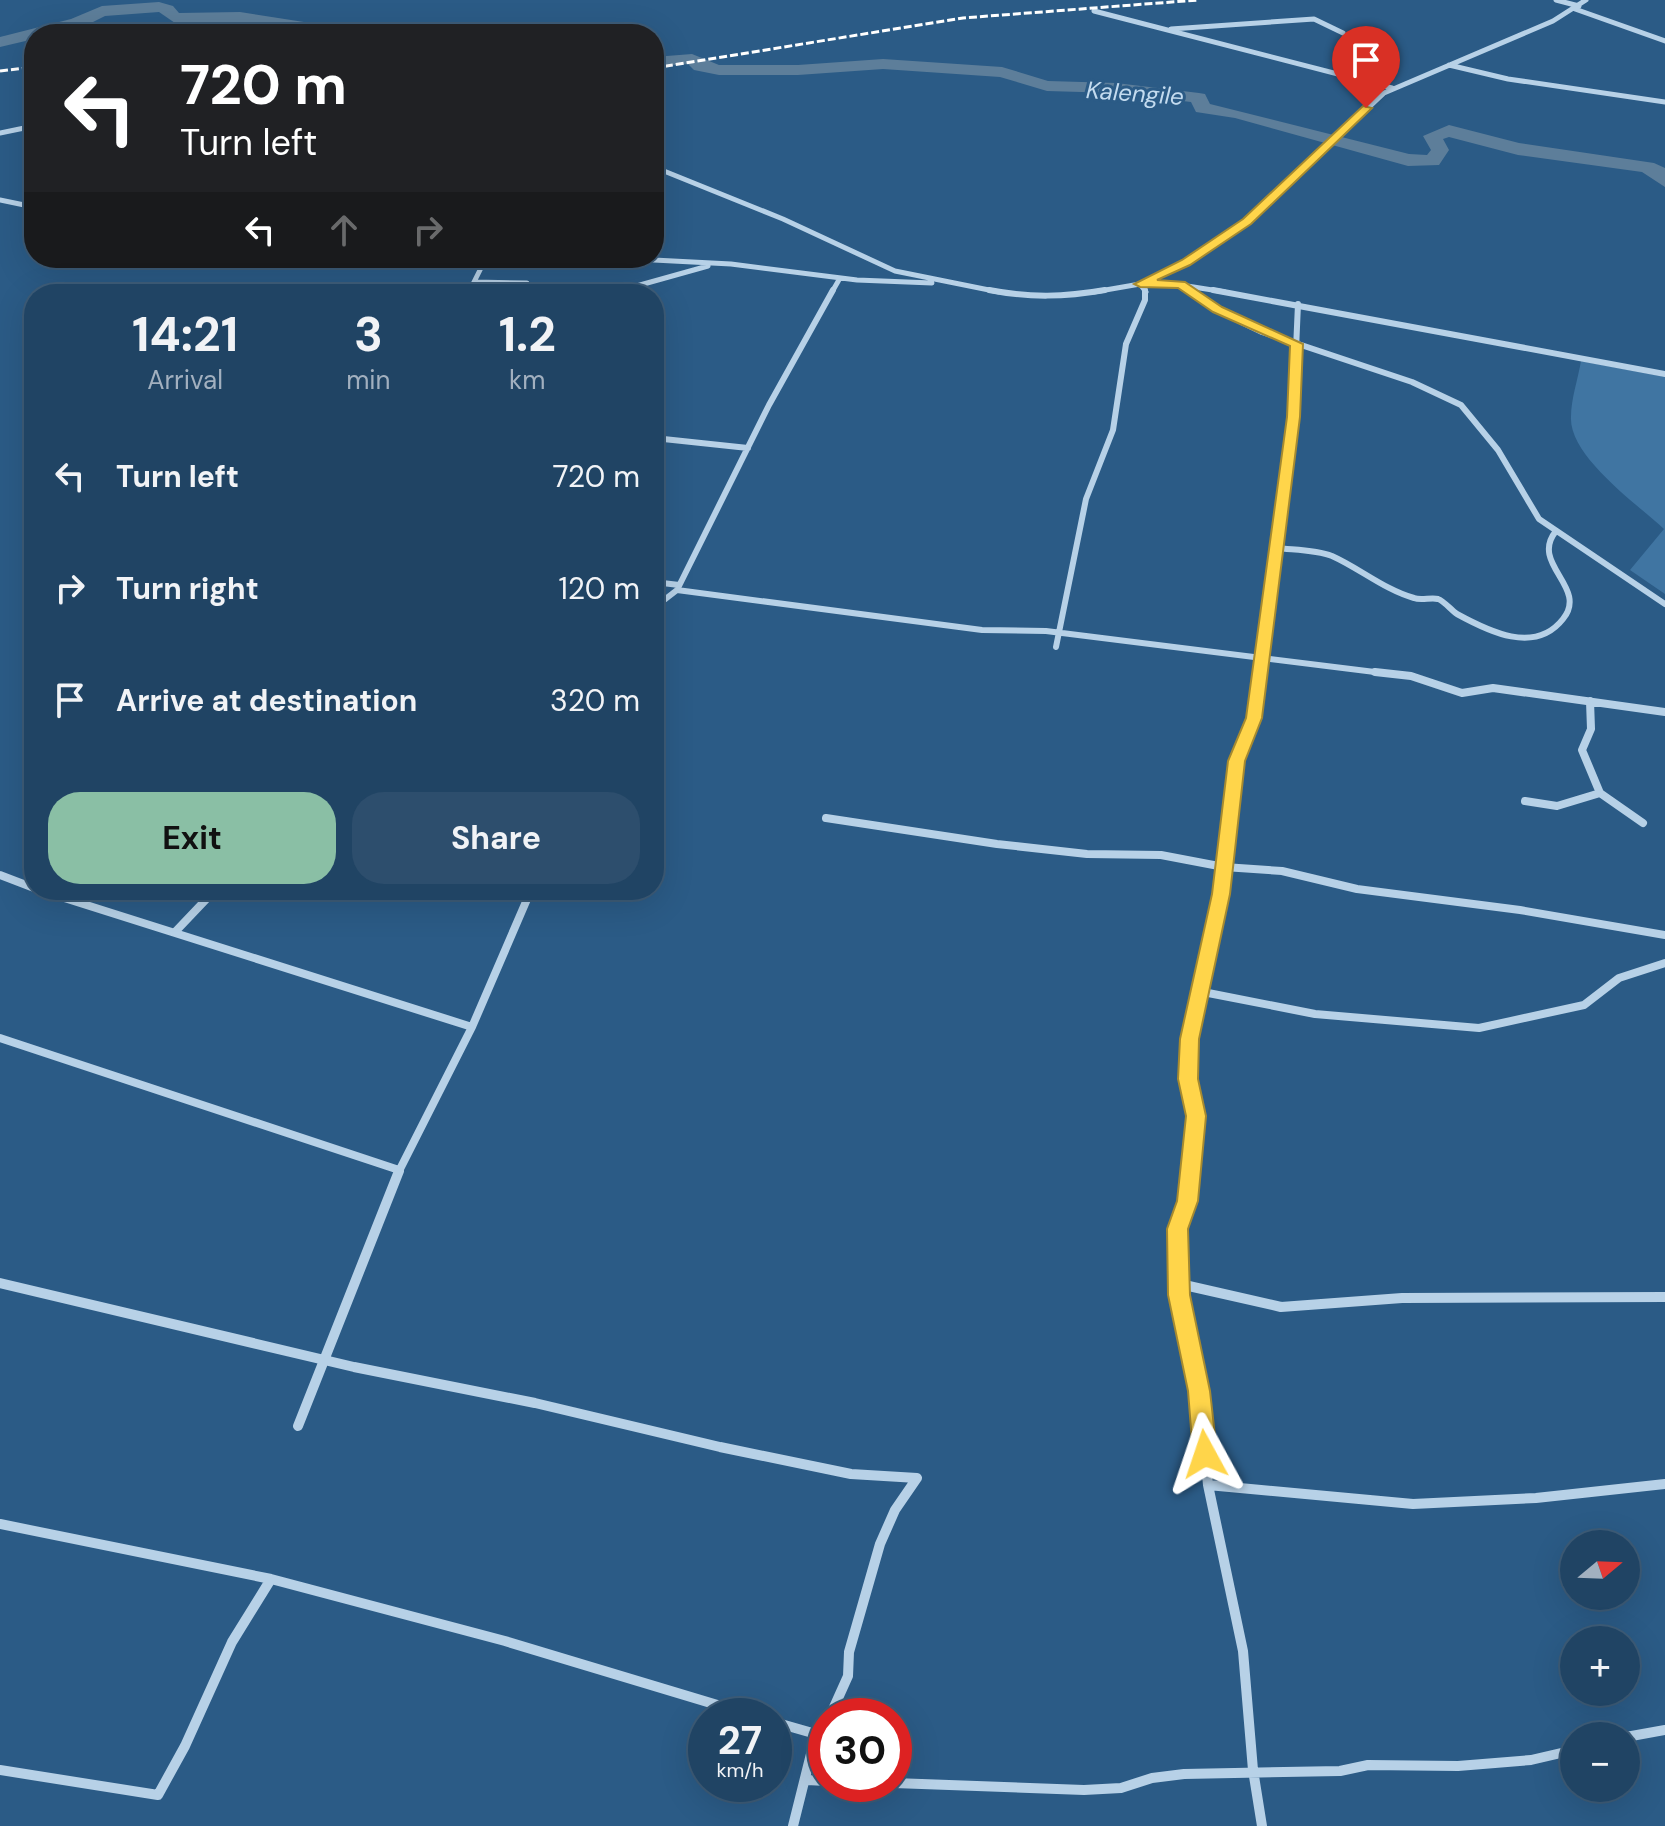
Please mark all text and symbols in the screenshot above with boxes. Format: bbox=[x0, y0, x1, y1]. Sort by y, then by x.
pin bbox=[1332, 26, 1400, 108]
icon: arrive bbox=[1344, 38, 1388, 82]
text: 720 m bbox=[180, 48, 347, 121]
icon: left bbox=[48, 56, 152, 160]
water label: Kalengile bbox=[1085, 74, 1185, 112]
text: Turn left bbox=[180, 119, 317, 166]
icon: left bbox=[238, 208, 282, 252]
icon: ahead bbox=[322, 208, 366, 252]
icon: right bbox=[406, 208, 450, 252]
text: 14:21 bbox=[132, 303, 238, 366]
text: 3 bbox=[354, 303, 383, 366]
text: 1.2 bbox=[499, 303, 556, 366]
text: Arrival bbox=[147, 363, 223, 397]
text: min bbox=[346, 363, 391, 397]
text: km bbox=[509, 363, 545, 397]
icon: left bbox=[48, 454, 92, 498]
text: Turn left bbox=[116, 457, 239, 496]
text: 720 m bbox=[553, 457, 640, 496]
icon: right bbox=[48, 566, 92, 610]
text: Turn right bbox=[116, 569, 259, 608]
text: 120 m bbox=[558, 569, 640, 608]
icon: arrive bbox=[48, 678, 92, 722]
text: Arrive at destination bbox=[116, 681, 417, 720]
text: 320 m bbox=[550, 681, 640, 720]
button: Exit bbox=[48, 792, 336, 884]
button: Share bbox=[352, 792, 640, 884]
position arrow bbox=[1163, 1412, 1247, 1496]
north arrow bbox=[1560, 1530, 1640, 1610]
map controls bbox=[1560, 1530, 1640, 1802]
button: + bbox=[1560, 1626, 1640, 1706]
speed limit sign: 30 bbox=[808, 1698, 912, 1802]
text: 27 bbox=[718, 1714, 762, 1766]
button: − bbox=[1560, 1722, 1640, 1802]
text: km/h bbox=[716, 1757, 764, 1783]

